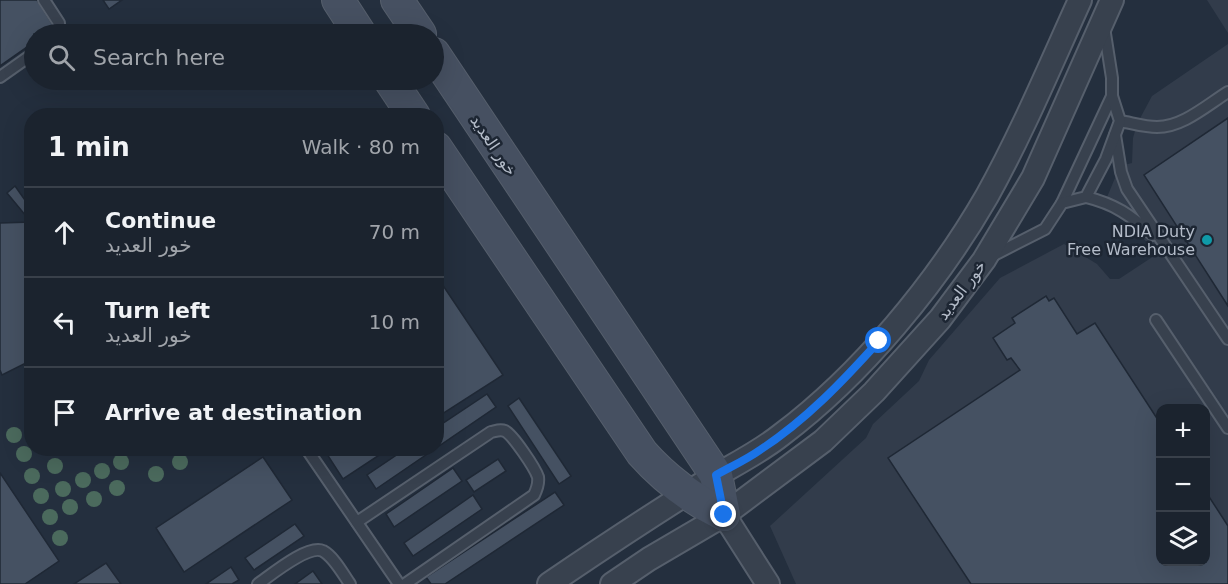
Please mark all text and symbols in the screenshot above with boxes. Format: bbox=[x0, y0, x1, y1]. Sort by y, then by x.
search box bbox=[24, 24, 444, 90]
icon: search bbox=[45, 41, 78, 74]
text: Search here bbox=[93, 45, 225, 70]
street label: خور العديد bbox=[466, 111, 521, 180]
text: 1 min bbox=[48, 132, 130, 162]
text: Walk · 80 m bbox=[302, 135, 420, 159]
text: Continue bbox=[105, 208, 216, 233]
icon: ahead bbox=[48, 216, 81, 249]
text: 70 m bbox=[369, 220, 420, 244]
place label: NDIA Duty Free Warehouse bbox=[1067, 222, 1195, 259]
text: خور العديد bbox=[105, 233, 192, 257]
marker: NDIA Duty Free Warehouse bbox=[1200, 233, 1214, 247]
street label: خور العديد bbox=[933, 257, 991, 324]
text: Turn left bbox=[105, 298, 210, 323]
icon: left bbox=[48, 306, 81, 339]
text: 10 m bbox=[369, 310, 420, 334]
text: خور العديد bbox=[105, 323, 192, 347]
route start bbox=[865, 327, 891, 353]
icon: arrive bbox=[48, 396, 81, 429]
text: Arrive at destination bbox=[105, 400, 362, 425]
map controls bbox=[1156, 404, 1210, 566]
button: + bbox=[1156, 404, 1210, 458]
button: − bbox=[1156, 458, 1210, 512]
route end bbox=[710, 501, 736, 527]
button: layers bbox=[1156, 512, 1210, 566]

